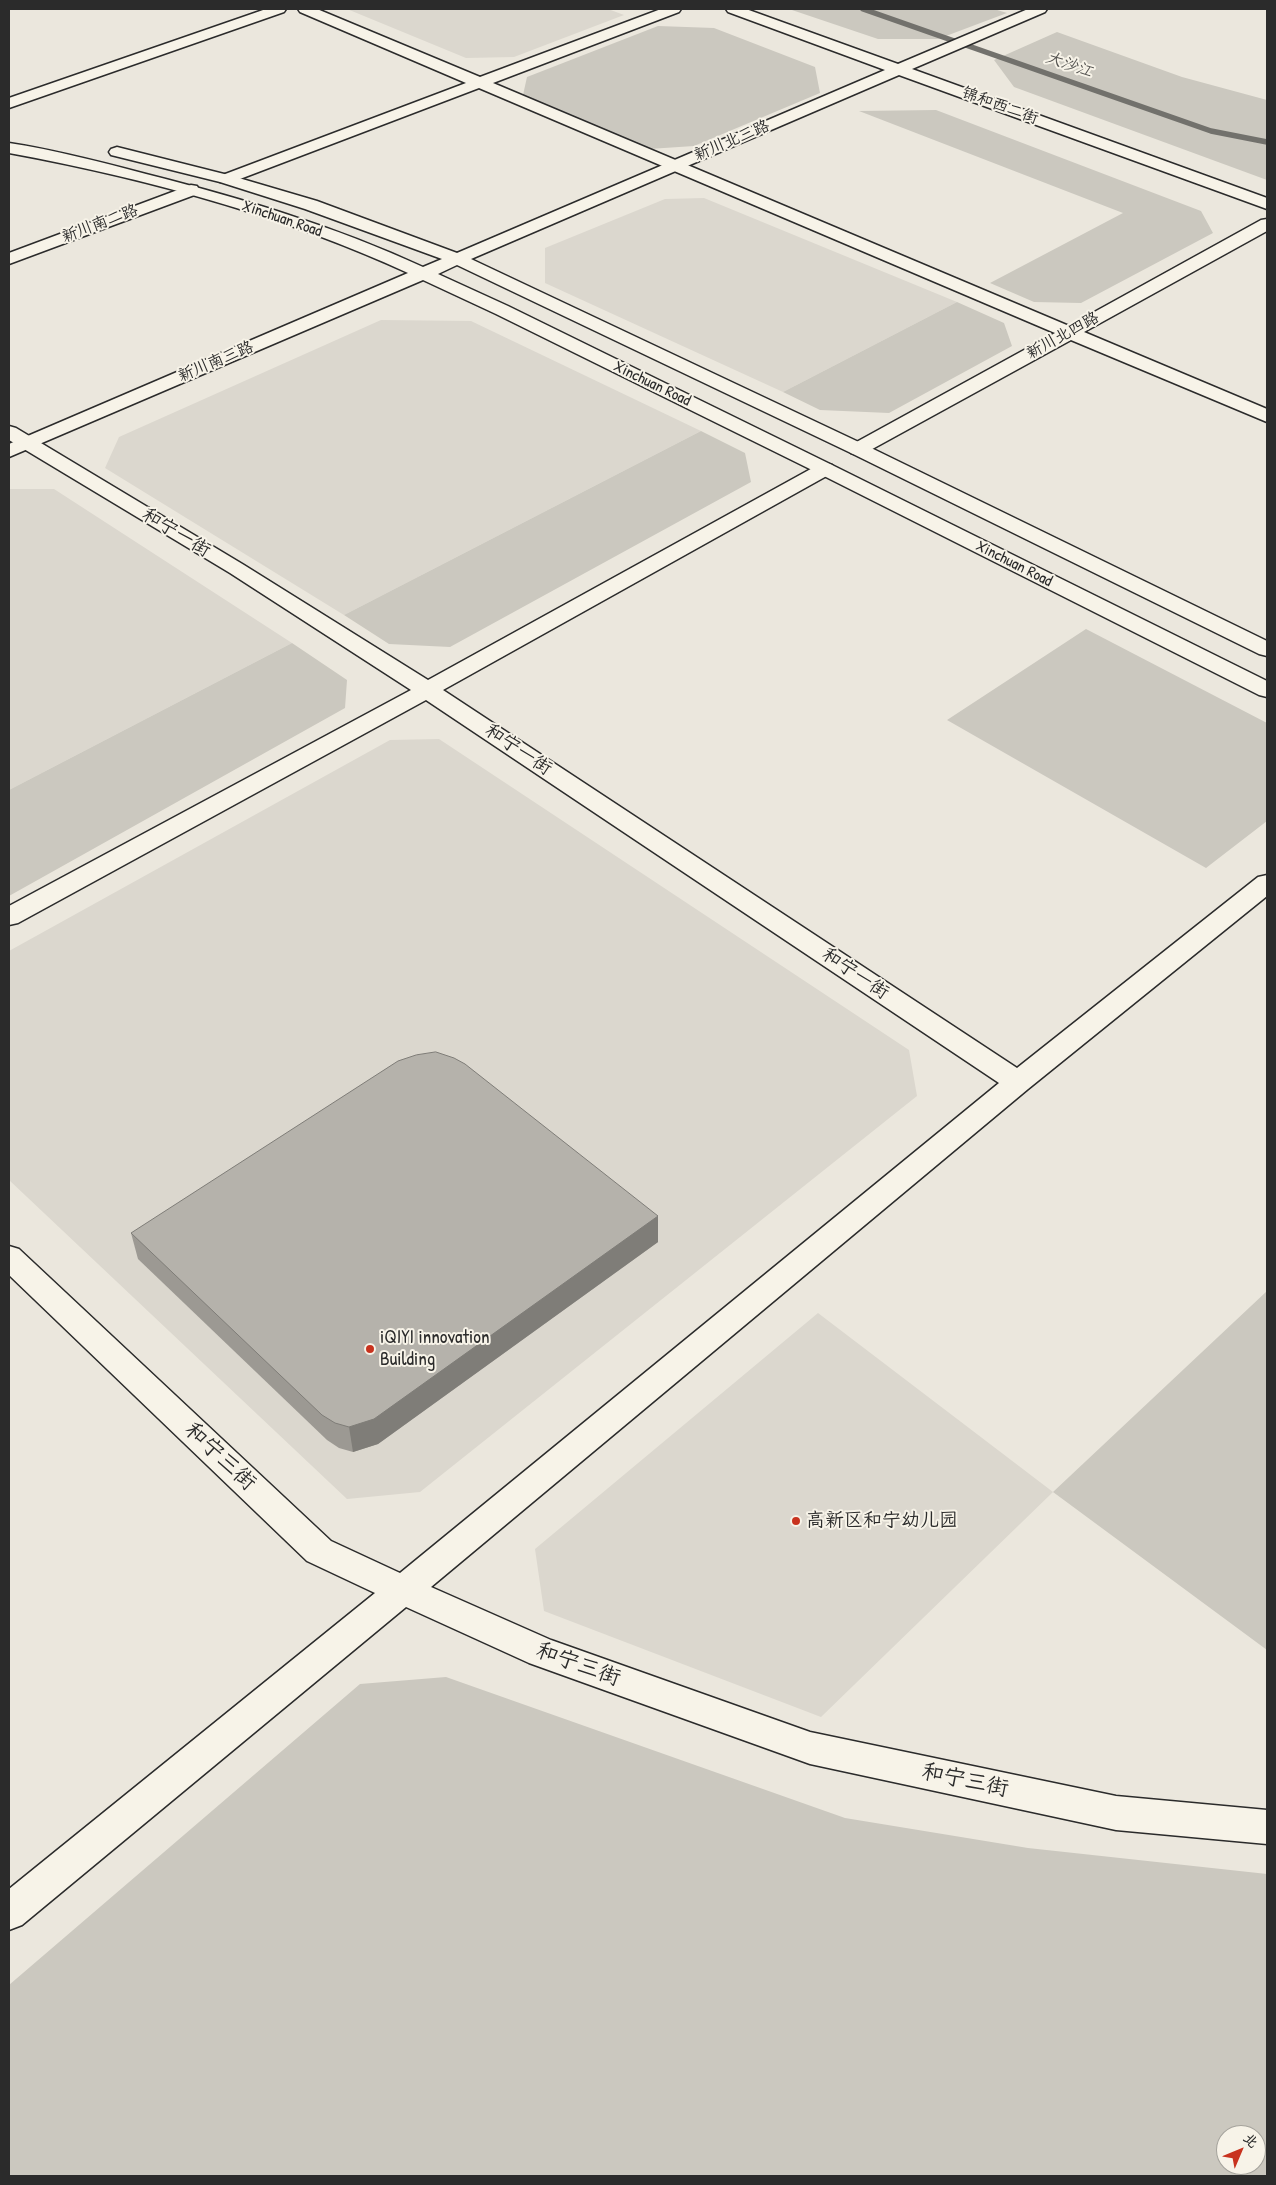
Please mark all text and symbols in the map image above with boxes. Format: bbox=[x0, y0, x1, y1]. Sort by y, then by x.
water label: 大沙江 bbox=[1043, 48, 1095, 82]
street label: 锦和西二街 bbox=[959, 83, 1041, 129]
street label: 新川北三路 bbox=[691, 117, 773, 165]
street label: Xinchuan Road bbox=[240, 196, 324, 242]
street label: 新川南二路 bbox=[59, 201, 141, 247]
street label: 新川北四路 bbox=[1023, 308, 1103, 364]
street label: 新川南三路 bbox=[175, 338, 257, 386]
street label: Xinchuan Road bbox=[610, 357, 694, 411]
street label: 和宁一街 bbox=[138, 504, 214, 562]
street label: Xinchuan Road bbox=[973, 537, 1055, 591]
street label: 和宁一街 bbox=[480, 719, 556, 781]
street label: 和宁一街 bbox=[817, 943, 893, 1005]
place label: iQIYI innovation Building bbox=[380, 1327, 490, 1371]
marker: iQIYI innovation Building bbox=[364, 1343, 376, 1355]
street label: 和宁三街 bbox=[179, 1417, 261, 1497]
place label: 高新区和宁幼儿园 bbox=[806, 1510, 958, 1532]
marker: 高新区和宁幼儿园 bbox=[790, 1515, 802, 1527]
street label: 和宁三街 bbox=[532, 1638, 624, 1692]
street label: 和宁三街 bbox=[919, 1759, 1011, 1803]
north arrow bbox=[1216, 2125, 1266, 2175]
text: 北 bbox=[1240, 2128, 1263, 2151]

